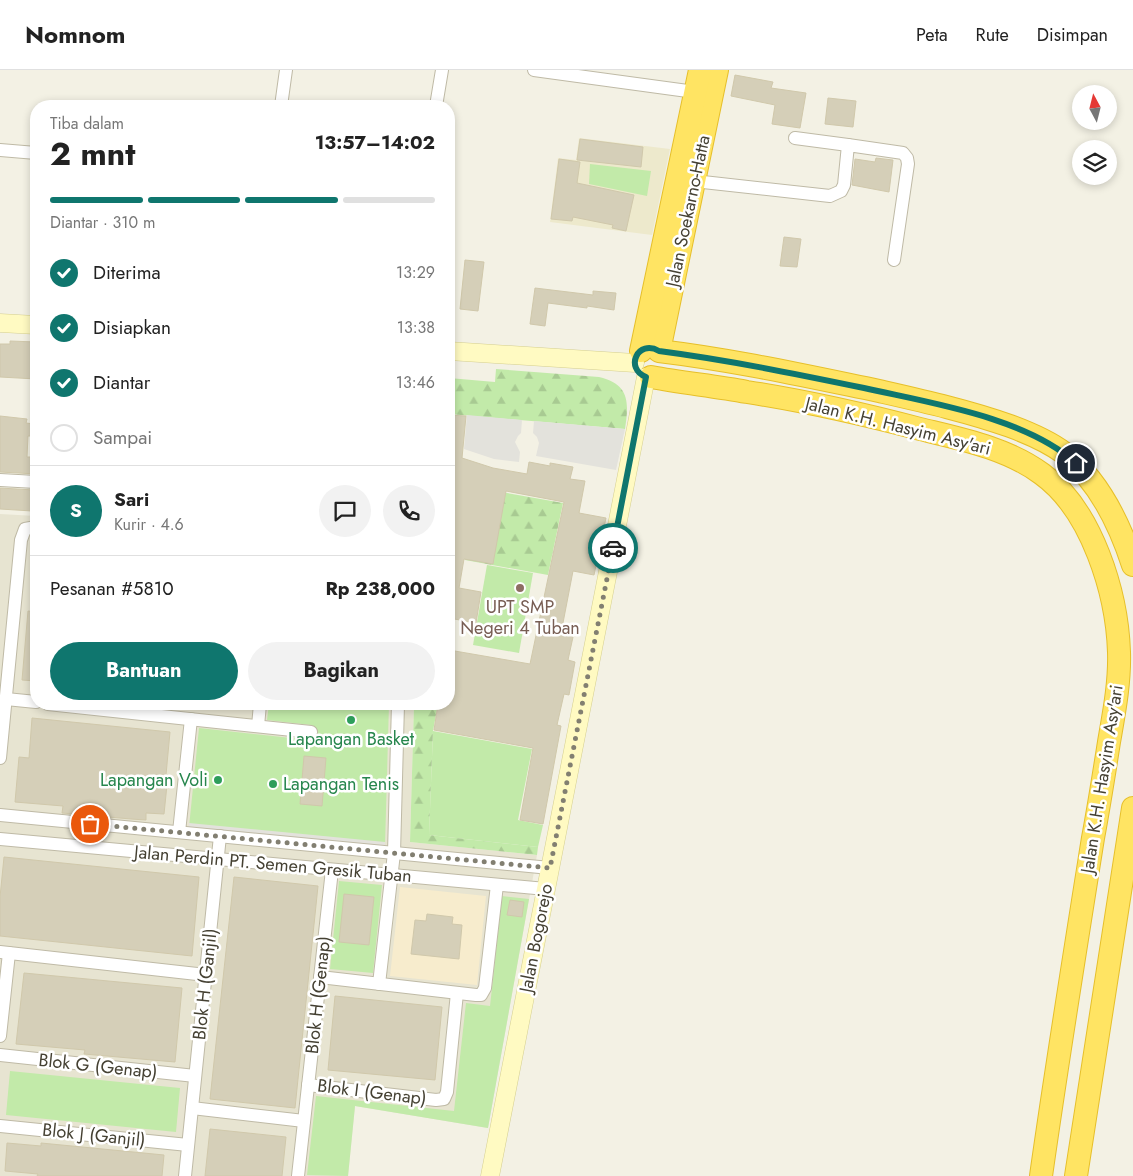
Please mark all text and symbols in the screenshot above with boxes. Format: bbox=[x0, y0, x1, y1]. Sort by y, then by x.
text: Nomnom bbox=[25, 17, 126, 52]
text: Peta bbox=[916, 22, 948, 48]
text: Rute bbox=[976, 22, 1009, 48]
text: Disimpan bbox=[1037, 22, 1108, 48]
north arrow bbox=[1072, 85, 1118, 130]
map controls bbox=[1072, 85, 1117, 185]
text: Tiba dalam bbox=[50, 112, 124, 135]
text: 13:57–14:02 bbox=[315, 129, 435, 156]
text: 2 mnt bbox=[50, 131, 135, 177]
street label: Jalan Soekarno-Hatta bbox=[659, 133, 717, 291]
button: layers bbox=[1072, 140, 1117, 185]
text: Diantar · 310 m bbox=[50, 211, 155, 234]
icon: check bbox=[50, 259, 78, 287]
text: Diterima bbox=[93, 259, 161, 286]
text: 13:29 bbox=[396, 261, 435, 284]
icon: check bbox=[50, 314, 78, 342]
text: Disiapkan bbox=[93, 314, 171, 341]
text: 13:38 bbox=[397, 316, 435, 339]
icon: check bbox=[50, 369, 78, 397]
text: Diantar bbox=[93, 369, 150, 396]
text: 13:46 bbox=[396, 371, 435, 394]
street label: Jalan K.H. Hasyim Asy'ari bbox=[801, 390, 994, 462]
text: Sampai bbox=[93, 424, 152, 451]
pin bbox=[1055, 442, 1097, 484]
icon: home bbox=[1062, 449, 1090, 477]
button: chat bbox=[319, 485, 371, 537]
button: phone bbox=[383, 485, 435, 537]
text: Sari bbox=[114, 486, 149, 513]
text: S bbox=[70, 497, 82, 524]
text: Kurir · 4.6 bbox=[114, 513, 184, 536]
courier bbox=[588, 523, 638, 573]
icon: car bbox=[599, 534, 627, 562]
text: Pesanan #5810 bbox=[50, 575, 174, 602]
text: Rp 238,000 bbox=[326, 575, 435, 602]
marker: UPT SMP Negeri 4 Tuban bbox=[514, 582, 526, 594]
place label: UPT SMP Negeri 4 Tuban bbox=[460, 594, 580, 641]
button: Bantuan bbox=[50, 642, 238, 700]
button: Bagikan bbox=[248, 642, 435, 700]
street label: Jalan K.H. Hasyim Asy'ari bbox=[1074, 683, 1130, 877]
marker: Lapangan Basket bbox=[345, 714, 357, 726]
place label: Lapangan Basket bbox=[288, 726, 415, 752]
place label: Lapangan Voli bbox=[100, 767, 208, 793]
place label: Lapangan Tenis bbox=[283, 771, 399, 797]
marker: Lapangan Voli bbox=[212, 774, 224, 786]
marker: Lapangan Tenis bbox=[267, 778, 279, 790]
pin bbox=[69, 803, 111, 845]
icon: bag bbox=[76, 810, 104, 838]
street label: Jalan Perdin PT. Semen Gresik Tuban bbox=[131, 839, 413, 889]
street label: Jalan Bogorejo bbox=[512, 881, 559, 996]
street label: Blok H (Ganjil) bbox=[186, 927, 224, 1041]
street label: Blok H (Genap) bbox=[299, 935, 337, 1055]
street label: Blok G (Genap) bbox=[37, 1047, 159, 1085]
street label: Blok I (Genap) bbox=[316, 1072, 428, 1112]
street label: Blok J (Ganjil) bbox=[41, 1117, 147, 1153]

